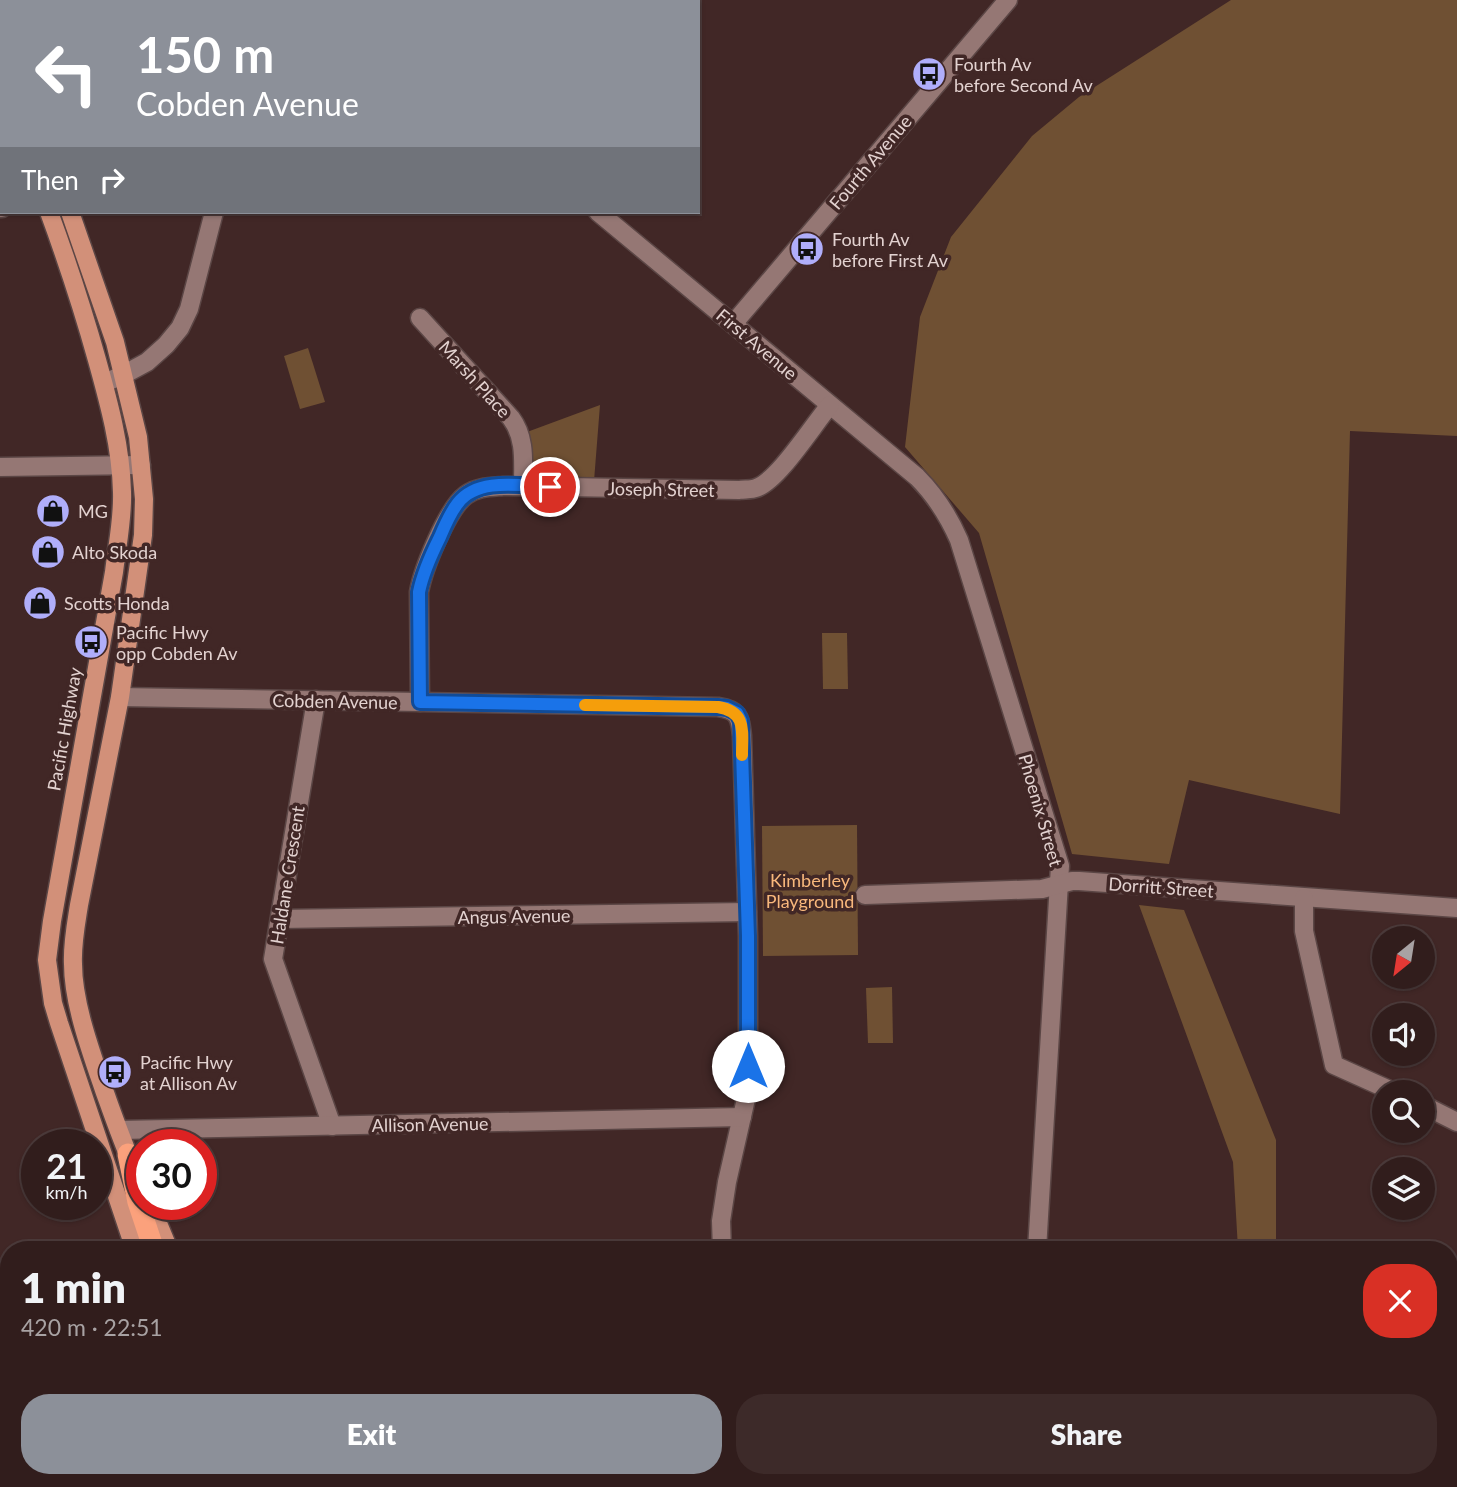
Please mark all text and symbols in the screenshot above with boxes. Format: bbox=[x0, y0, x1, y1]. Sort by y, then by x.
text: 150 m bbox=[136, 25, 274, 83]
icon: left bbox=[21, 28, 112, 119]
place label: Fourth Av before Second Av bbox=[954, 53, 1093, 96]
bus stop icon: Fourth Av before Second Av bbox=[910, 55, 948, 93]
text: Cobden Avenue bbox=[136, 84, 359, 123]
street label: Fourth Avenue bbox=[824, 110, 916, 214]
icon: right bbox=[93, 161, 131, 199]
text: Then bbox=[21, 164, 79, 196]
place label: Fourth Av before First Av bbox=[832, 228, 949, 271]
bus stop icon: Fourth Av before First Av bbox=[788, 230, 826, 268]
street label: First Avenue bbox=[712, 304, 802, 384]
street label: Marsh Place bbox=[435, 336, 515, 422]
pin bbox=[520, 457, 580, 517]
icon: arrive bbox=[531, 468, 569, 506]
street label: Joseph Street bbox=[607, 477, 715, 501]
shop icon: MG bbox=[34, 492, 72, 530]
place label: MG bbox=[78, 500, 108, 522]
shop icon: Alto Skoda bbox=[29, 533, 67, 571]
place label: Alto Skoda bbox=[72, 541, 157, 563]
shop icon: Scotts Honda bbox=[21, 584, 59, 622]
place label: Scotts Honda bbox=[64, 592, 170, 614]
place label: Pacific Hwy opp Cobden Av bbox=[116, 621, 238, 664]
bus stop icon: Pacific Hwy opp Cobden Av bbox=[72, 623, 110, 661]
street label: Pacific Highway bbox=[42, 665, 86, 793]
street label: Cobden Avenue bbox=[272, 689, 398, 713]
street label: Phoenix Street bbox=[1014, 751, 1068, 869]
street label: Haldane Crescent bbox=[265, 804, 309, 946]
park label: Kimberley Playground bbox=[766, 869, 854, 912]
street label: Dorritt Street bbox=[1108, 872, 1215, 902]
street label: Angus Avenue bbox=[457, 904, 571, 928]
north arrow bbox=[1372, 926, 1435, 989]
map controls bbox=[1372, 926, 1435, 1220]
button: sound bbox=[1372, 1003, 1435, 1066]
position arrow bbox=[711, 1029, 785, 1103]
place label: Pacific Hwy at Allison Av bbox=[140, 1051, 238, 1094]
bus stop icon: Pacific Hwy at Allison Av bbox=[96, 1053, 134, 1091]
button: search bbox=[1372, 1080, 1435, 1143]
street label: Allison Avenue bbox=[372, 1112, 488, 1136]
speed limit sign: 30 bbox=[126, 1129, 217, 1220]
text: 21 bbox=[46, 1144, 87, 1186]
button: layers bbox=[1372, 1157, 1435, 1220]
text: km/h bbox=[45, 1181, 88, 1203]
text: 1 min bbox=[21, 1262, 126, 1312]
button: close bbox=[1363, 1264, 1437, 1338]
text: 420 m · 22:51 bbox=[21, 1313, 163, 1341]
button: Exit bbox=[21, 1394, 722, 1474]
button: Share bbox=[736, 1394, 1437, 1474]

